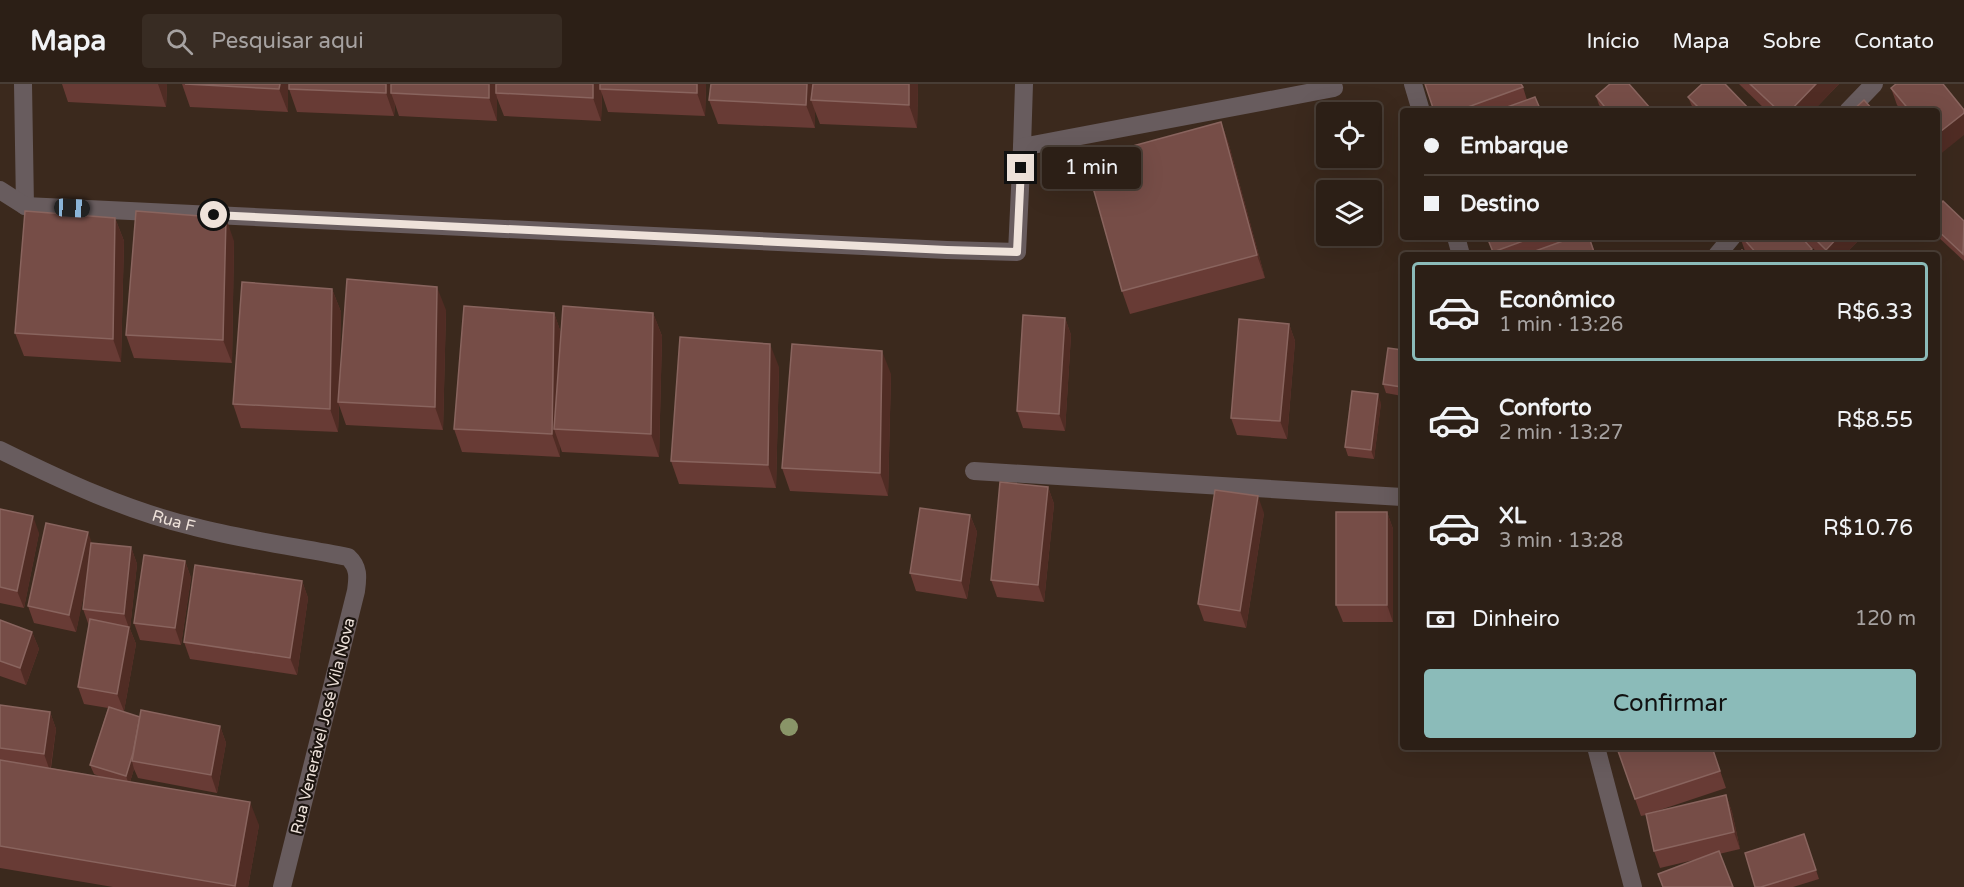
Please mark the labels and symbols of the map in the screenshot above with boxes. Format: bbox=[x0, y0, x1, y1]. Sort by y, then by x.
callout: 1 min bbox=[1042, 147, 1141, 189]
route end bbox=[1007, 154, 1034, 181]
car bbox=[54, 198, 90, 218]
route start bbox=[200, 201, 227, 228]
street label: Rua F bbox=[150, 506, 198, 537]
street label: Rua Venerável José Vila Nova bbox=[286, 616, 360, 836]

